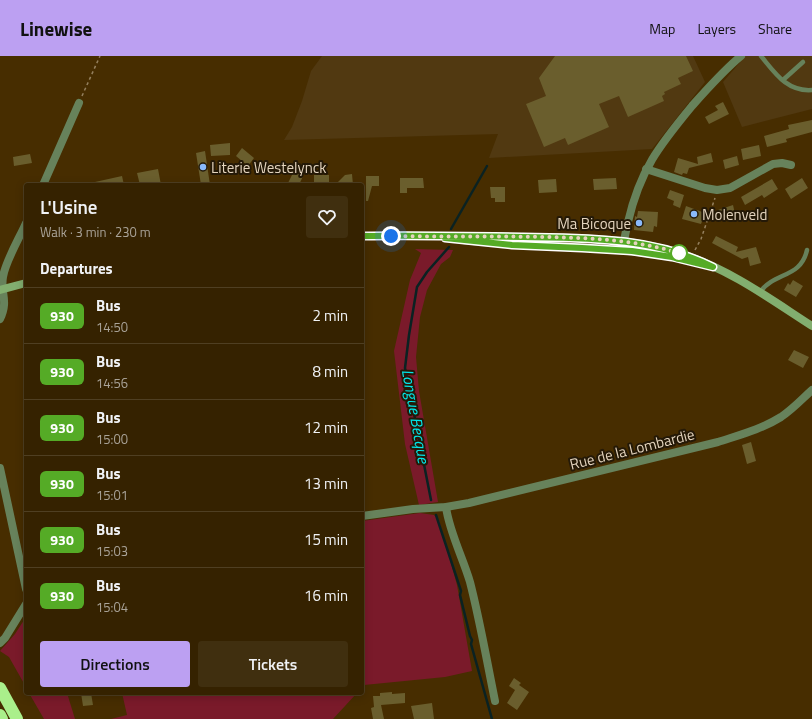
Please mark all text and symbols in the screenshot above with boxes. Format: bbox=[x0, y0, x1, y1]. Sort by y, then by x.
text: Linewise bbox=[20, 14, 92, 43]
text: Map bbox=[649, 18, 675, 39]
text: Layers bbox=[697, 18, 736, 39]
text: Share bbox=[758, 18, 792, 39]
place label: Literie Westelynck bbox=[211, 156, 327, 179]
marker: Literie Westelynck bbox=[198, 162, 208, 172]
text: L'Usine bbox=[40, 192, 98, 221]
button: heart bbox=[306, 196, 348, 238]
place label: Molenveld bbox=[702, 203, 768, 226]
marker: Molenveld bbox=[689, 209, 699, 219]
place label: Ma Bicoque bbox=[557, 212, 631, 235]
marker: Ma Bicoque bbox=[634, 218, 644, 228]
text: Walk · 3 min · 230 m bbox=[40, 222, 151, 242]
your location bbox=[381, 226, 401, 246]
unlabelled marker bbox=[670, 244, 688, 262]
text: Departures bbox=[40, 257, 113, 280]
text: Bus bbox=[96, 294, 121, 317]
text: 2 min bbox=[312, 304, 348, 327]
text: 930 bbox=[50, 305, 74, 326]
text: 14:50 bbox=[96, 317, 128, 337]
text: Bus bbox=[96, 350, 121, 373]
text: 8 min bbox=[312, 360, 348, 383]
text: 930 bbox=[50, 361, 74, 382]
water label: Longue Becque bbox=[396, 367, 436, 467]
text: 14:56 bbox=[96, 373, 128, 393]
text: Bus bbox=[96, 406, 121, 429]
text: 12 min bbox=[304, 416, 348, 439]
text: 930 bbox=[50, 417, 74, 438]
street label: Rue de la Lombardie bbox=[567, 422, 697, 476]
text: 15:00 bbox=[96, 429, 128, 449]
text: Bus bbox=[96, 462, 121, 485]
text: 13 min bbox=[304, 472, 348, 495]
text: 930 bbox=[50, 473, 74, 494]
text: 15:01 bbox=[96, 485, 128, 505]
text: Bus bbox=[96, 518, 121, 541]
text: 15 min bbox=[304, 528, 348, 551]
text: 930 bbox=[50, 529, 74, 550]
text: 15:03 bbox=[96, 541, 128, 561]
text: Bus bbox=[96, 574, 121, 597]
text: 16 min bbox=[304, 584, 348, 607]
text: 930 bbox=[50, 585, 74, 606]
text: 15:04 bbox=[96, 597, 128, 617]
button: Directions bbox=[40, 641, 190, 687]
button: Tickets bbox=[198, 641, 348, 687]

